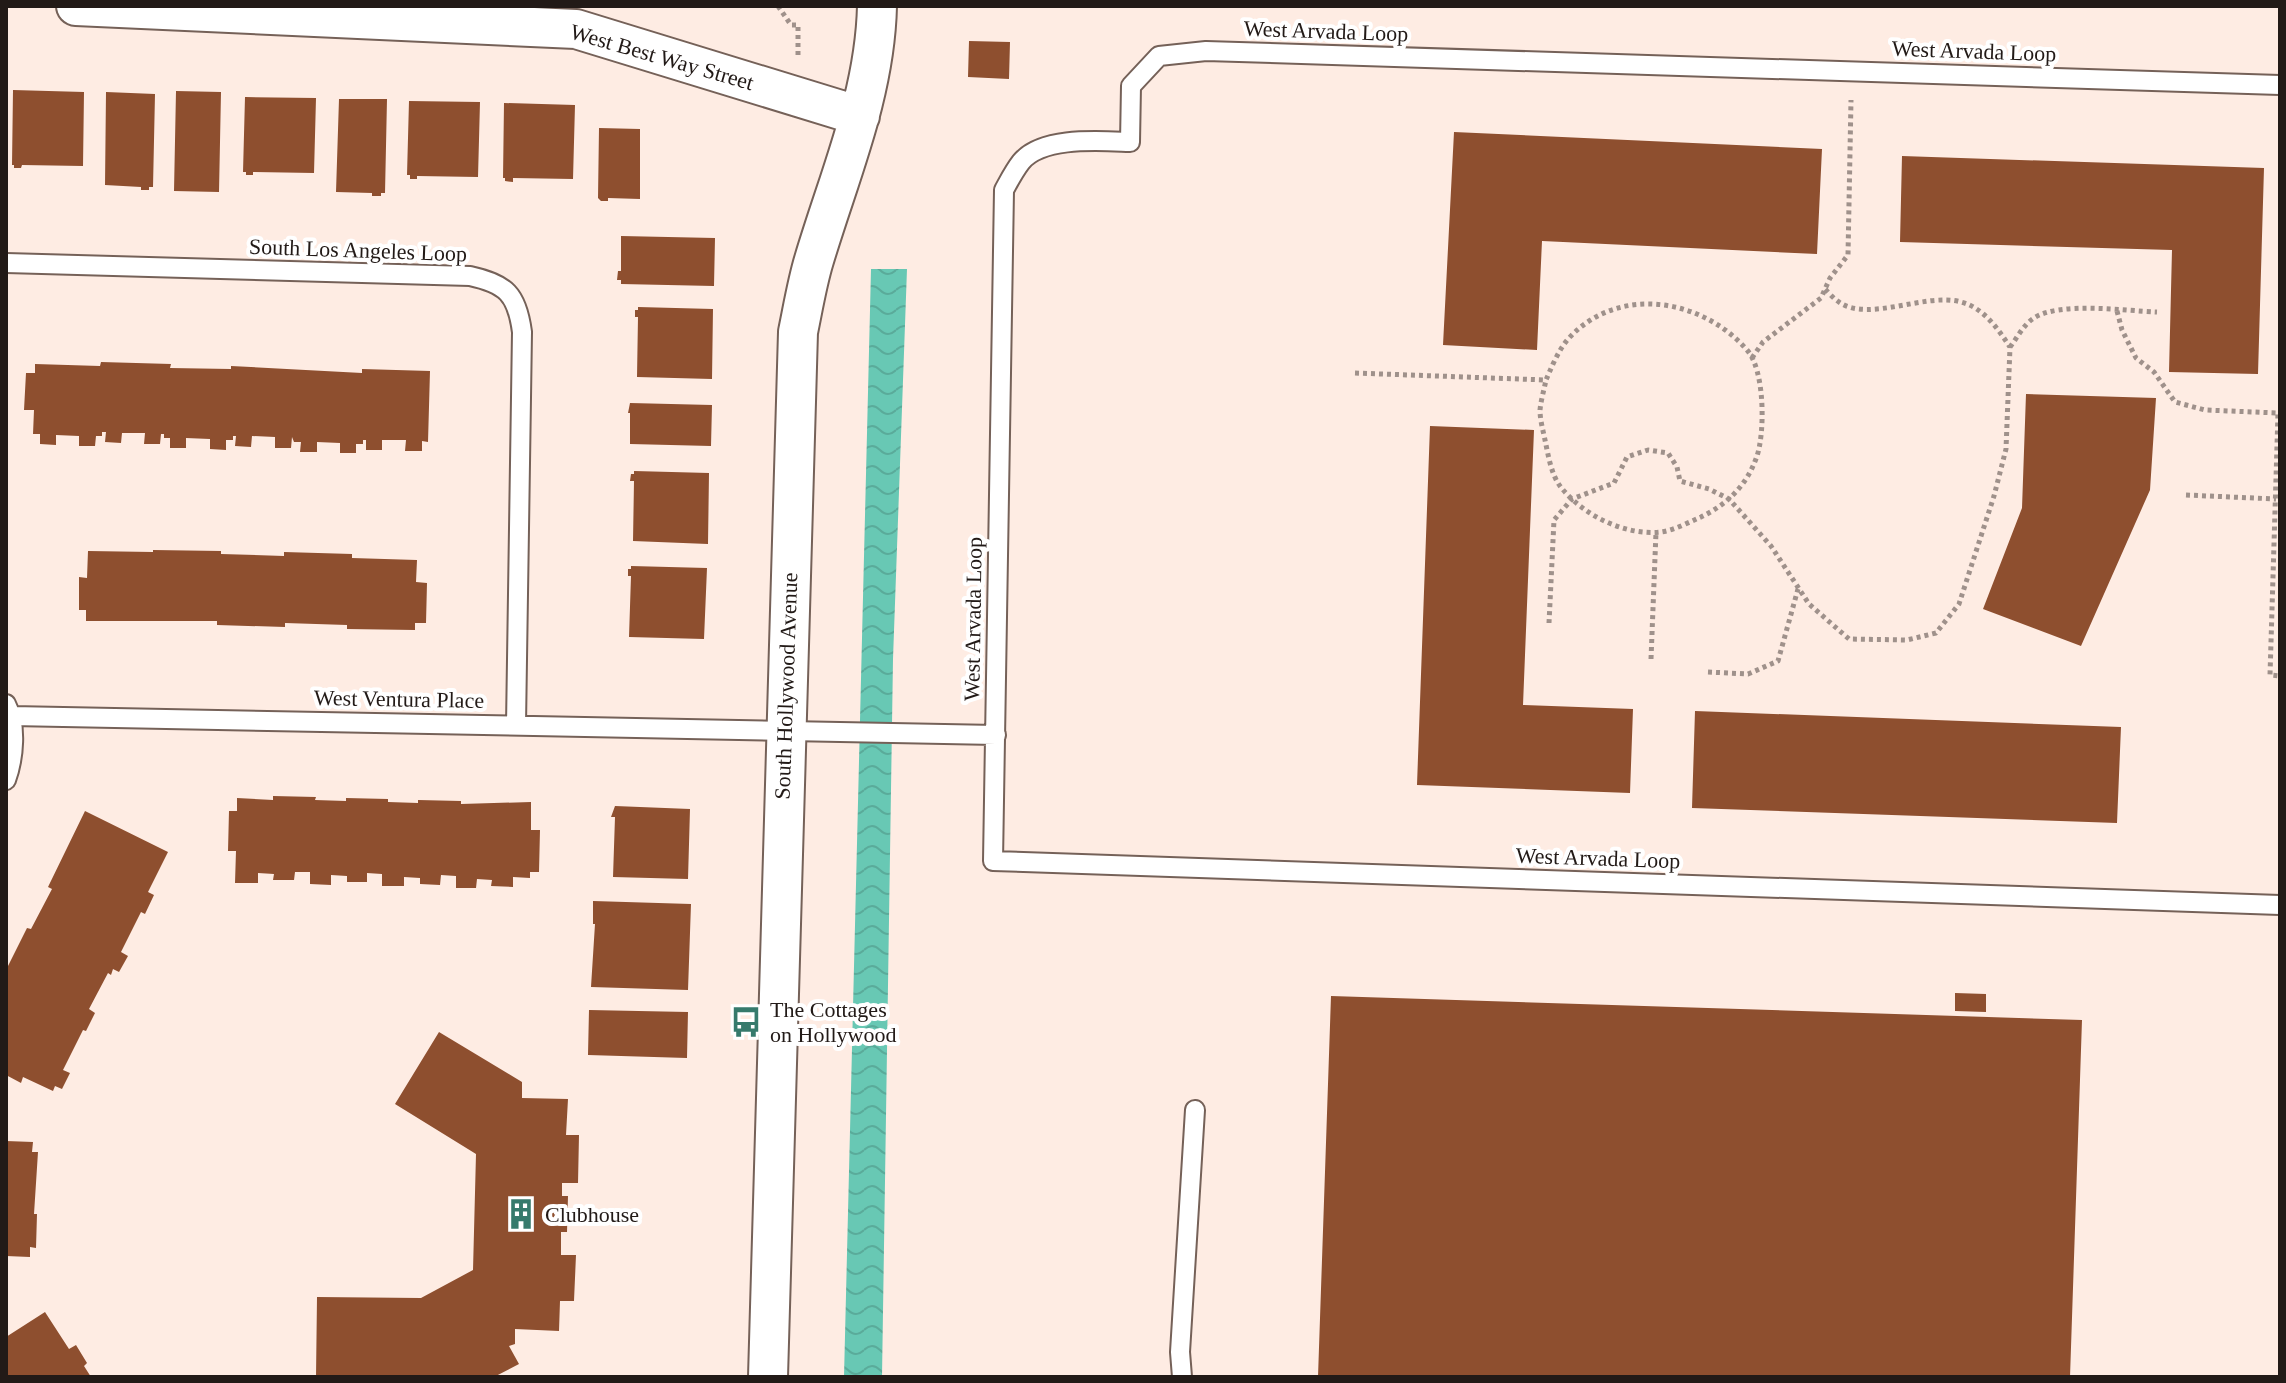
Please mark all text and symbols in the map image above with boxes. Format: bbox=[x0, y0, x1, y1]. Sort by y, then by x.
street label: West Arvada Loop bbox=[1243, 16, 1409, 46]
street label: West Best Way Street bbox=[567, 19, 757, 95]
street label: West Arvada Loop bbox=[1891, 36, 2057, 66]
street label: South Los Angeles Loop bbox=[249, 234, 467, 266]
street label: West Arvada Loop bbox=[959, 537, 987, 701]
street label: South Hollywood Avenue bbox=[770, 572, 802, 800]
street label: West Ventura Place bbox=[314, 685, 484, 713]
street label: West Arvada Loop bbox=[1515, 843, 1681, 873]
place label: The Cottages on Hollywood bbox=[770, 997, 897, 1047]
bus stop icon: The Cottages on Hollywood bbox=[729, 1005, 763, 1039]
building icon: Clubhouse bbox=[504, 1197, 538, 1231]
place label: Clubhouse bbox=[545, 1202, 639, 1227]

